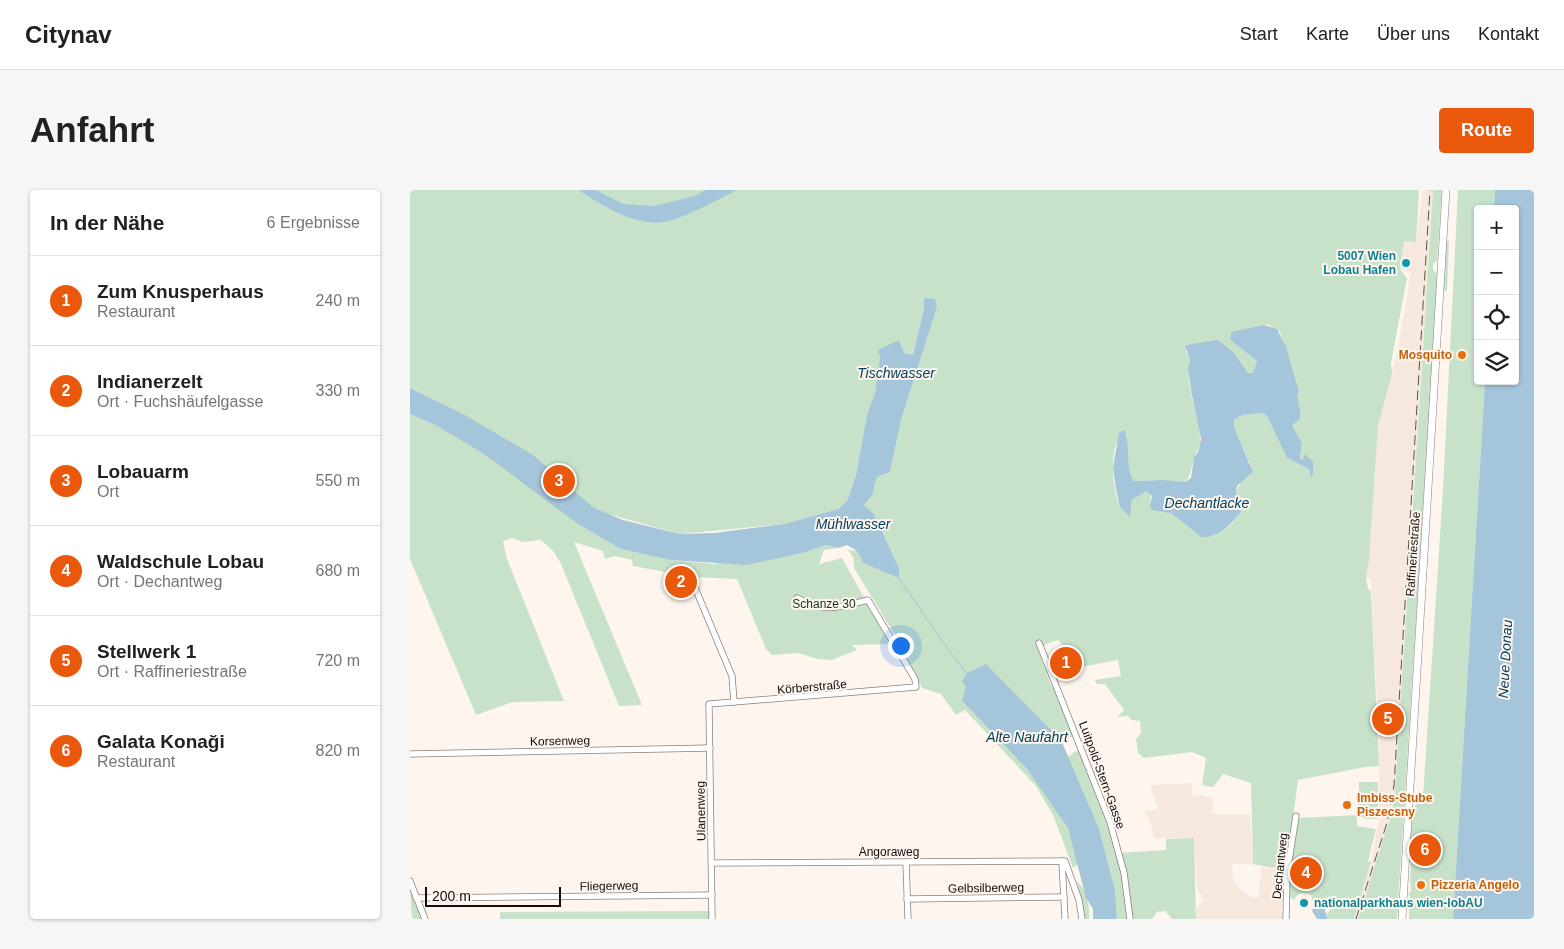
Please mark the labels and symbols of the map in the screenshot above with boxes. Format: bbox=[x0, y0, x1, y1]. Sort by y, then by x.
place label: 5007 Wien Lobau Hafen bbox=[1323, 249, 1396, 277]
marker: 5007 Wien Lobau Hafen bbox=[1400, 257, 1412, 269]
place label: Mosquito bbox=[1399, 348, 1452, 362]
marker: Mosquito bbox=[1456, 349, 1468, 361]
water label: Tischwasser bbox=[857, 365, 936, 381]
pin: 3 bbox=[543, 462, 575, 500]
water label: Dechantlacke bbox=[1165, 495, 1250, 511]
street label: Raffineriestraße bbox=[1403, 511, 1423, 597]
water label: Mühlwasser bbox=[816, 516, 892, 532]
pin: 2 bbox=[665, 563, 697, 601]
park label: Schanze 30 bbox=[792, 597, 856, 611]
water label: Neue Donau bbox=[1495, 619, 1515, 699]
your location bbox=[888, 633, 914, 659]
pin: 1 bbox=[1050, 644, 1082, 682]
street label: Körberstraße bbox=[777, 677, 848, 697]
pin: 5 bbox=[1372, 700, 1404, 738]
street label: Luitpold-Stern-Gasse bbox=[1076, 719, 1128, 831]
water label: Alte Naufahrt bbox=[985, 729, 1069, 745]
street label: Korsenweg bbox=[530, 733, 590, 749]
street label: Ulanenweg bbox=[693, 781, 709, 841]
place label: Imbiss-Stube Piszecsny bbox=[1357, 791, 1433, 819]
marker: Imbiss-Stube Piszecsny bbox=[1341, 799, 1353, 811]
pin: 6 bbox=[1409, 831, 1441, 869]
street label: Dechantweg bbox=[1270, 832, 1290, 900]
street label: Angoraweg bbox=[859, 845, 919, 859]
pin: 4 bbox=[1290, 854, 1322, 892]
street label: Fliegerweg bbox=[580, 878, 638, 894]
place label: Pizzeria Angelo bbox=[1431, 878, 1519, 892]
marker: Pizzeria Angelo bbox=[1415, 879, 1427, 891]
street label: Gelbsilberweg bbox=[948, 880, 1024, 896]
scale bar bbox=[425, 884, 561, 907]
place label: nationalparkhaus wien-lobAU bbox=[1314, 896, 1483, 910]
marker: nationalparkhaus wien-lobAU bbox=[1298, 897, 1310, 909]

